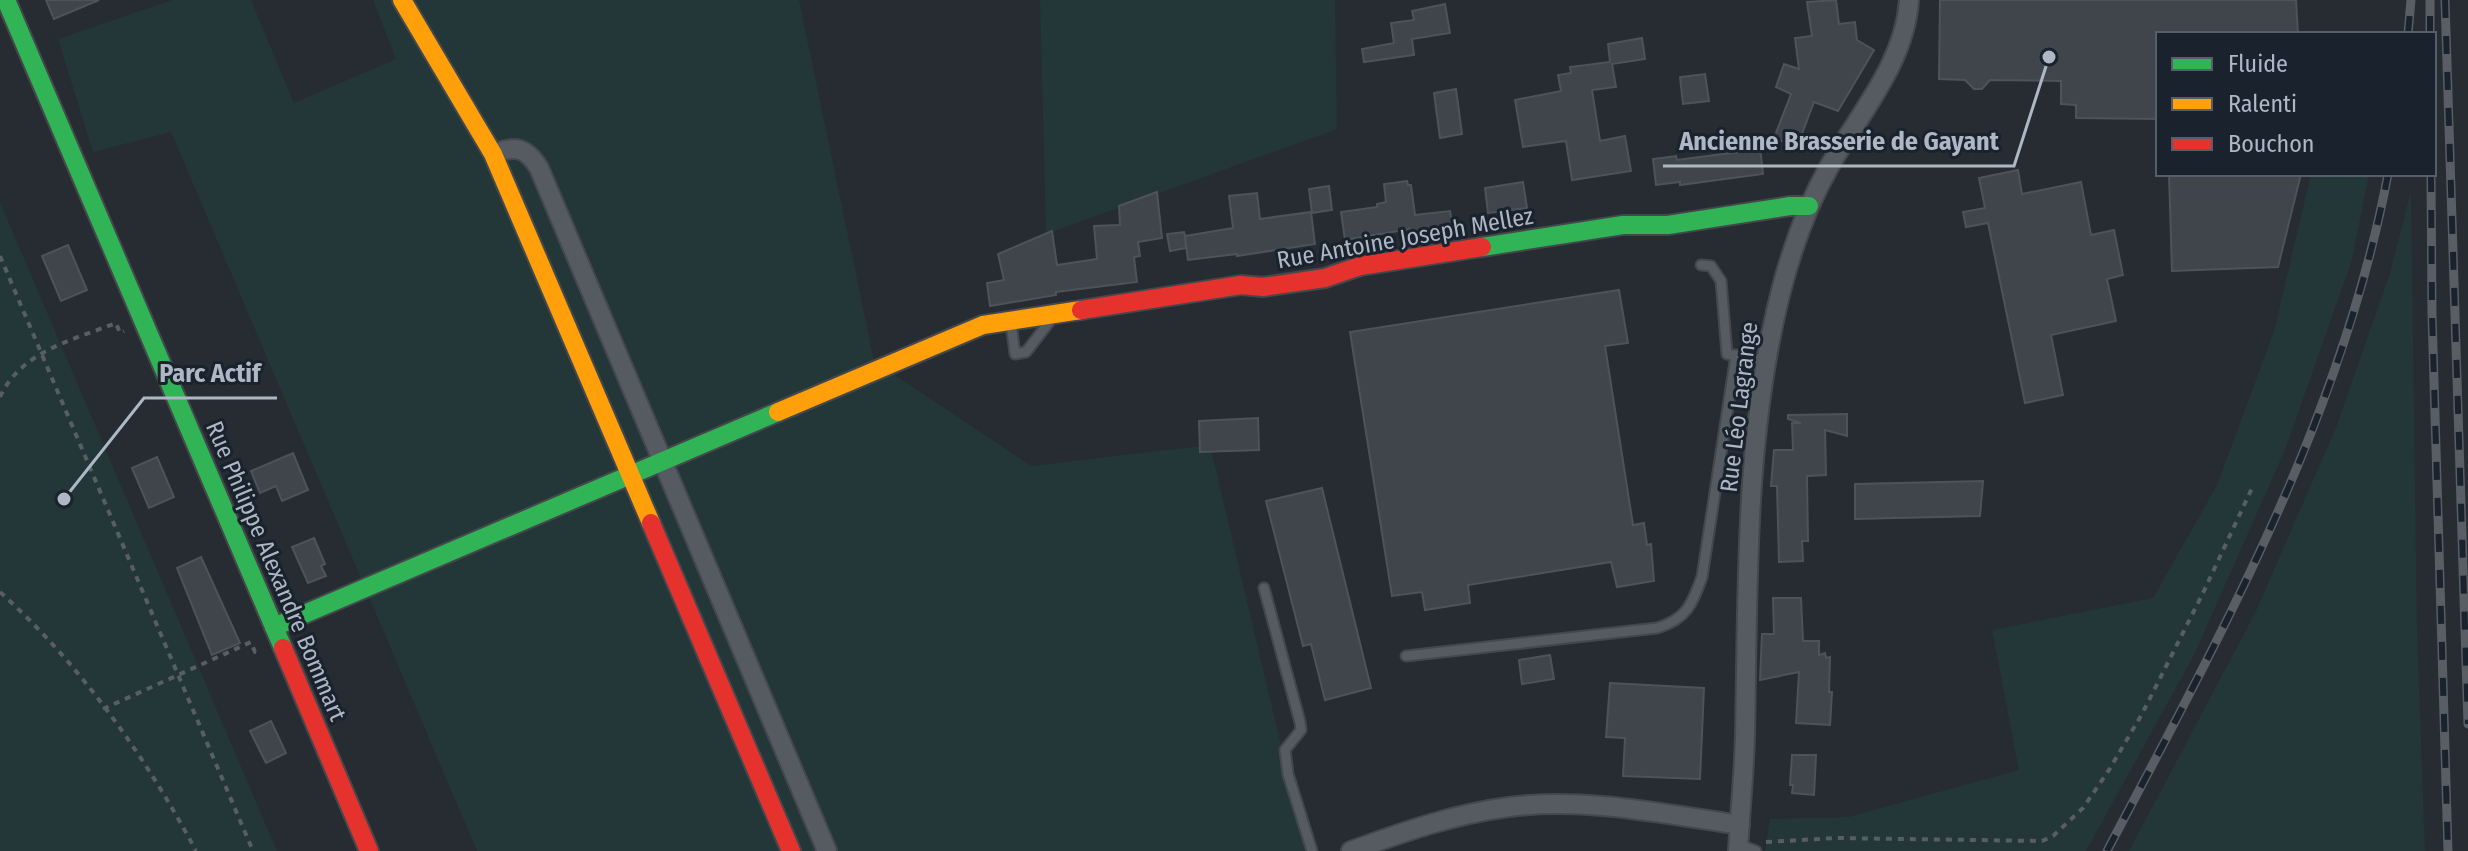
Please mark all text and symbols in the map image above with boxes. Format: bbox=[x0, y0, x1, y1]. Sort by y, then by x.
legend bbox=[2156, 32, 2436, 176]
text: Fluide bbox=[2228, 50, 2288, 78]
text: Ralenti bbox=[2228, 90, 2297, 118]
callout: Ancienne Brasserie de Gayant bbox=[1663, 116, 2014, 166]
text: Ancienne Brasserie de Gayant bbox=[1678, 126, 2000, 157]
text: Bouchon bbox=[2228, 130, 2315, 158]
street label: Rue Antoine Joseph Mellez bbox=[1275, 202, 1535, 274]
street label: Rue Léo Lagrange bbox=[1715, 320, 1763, 494]
callout: Parc Actif bbox=[144, 348, 277, 398]
text: Parc Actif bbox=[159, 358, 263, 389]
street label: Rue Philippe Alexandre Bommart bbox=[200, 417, 352, 725]

